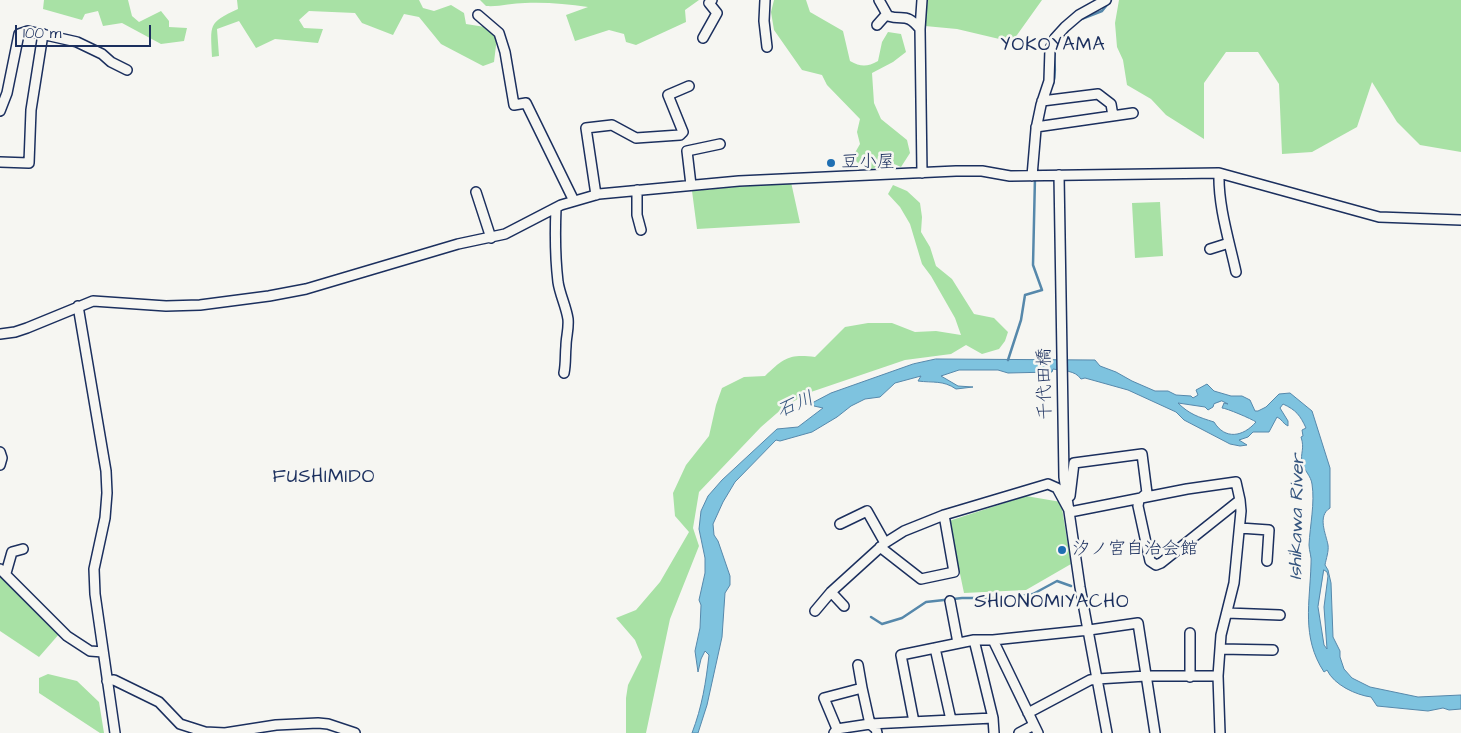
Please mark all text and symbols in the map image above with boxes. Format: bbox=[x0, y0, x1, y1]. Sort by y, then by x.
scale bar bbox=[18, 15, 154, 47]
text: 100 m bbox=[23, 23, 62, 44]
district label: YOKOYAMA bbox=[999, 35, 1107, 57]
place label: 豆小屋 bbox=[841, 152, 895, 174]
marker: 豆小屋 bbox=[825, 157, 837, 169]
street label: 千代田橋 bbox=[1035, 348, 1057, 420]
water label: 石川 bbox=[774, 388, 818, 424]
water label: Ishikawa River bbox=[1286, 454, 1310, 580]
district label: FUSHIMIDO bbox=[271, 467, 377, 489]
place label: 汐ノ宮自治会館 bbox=[1072, 539, 1198, 561]
marker: 汐ノ宮自治会館 bbox=[1056, 544, 1068, 556]
district label: SHIONOMIYACHO bbox=[973, 592, 1131, 614]

